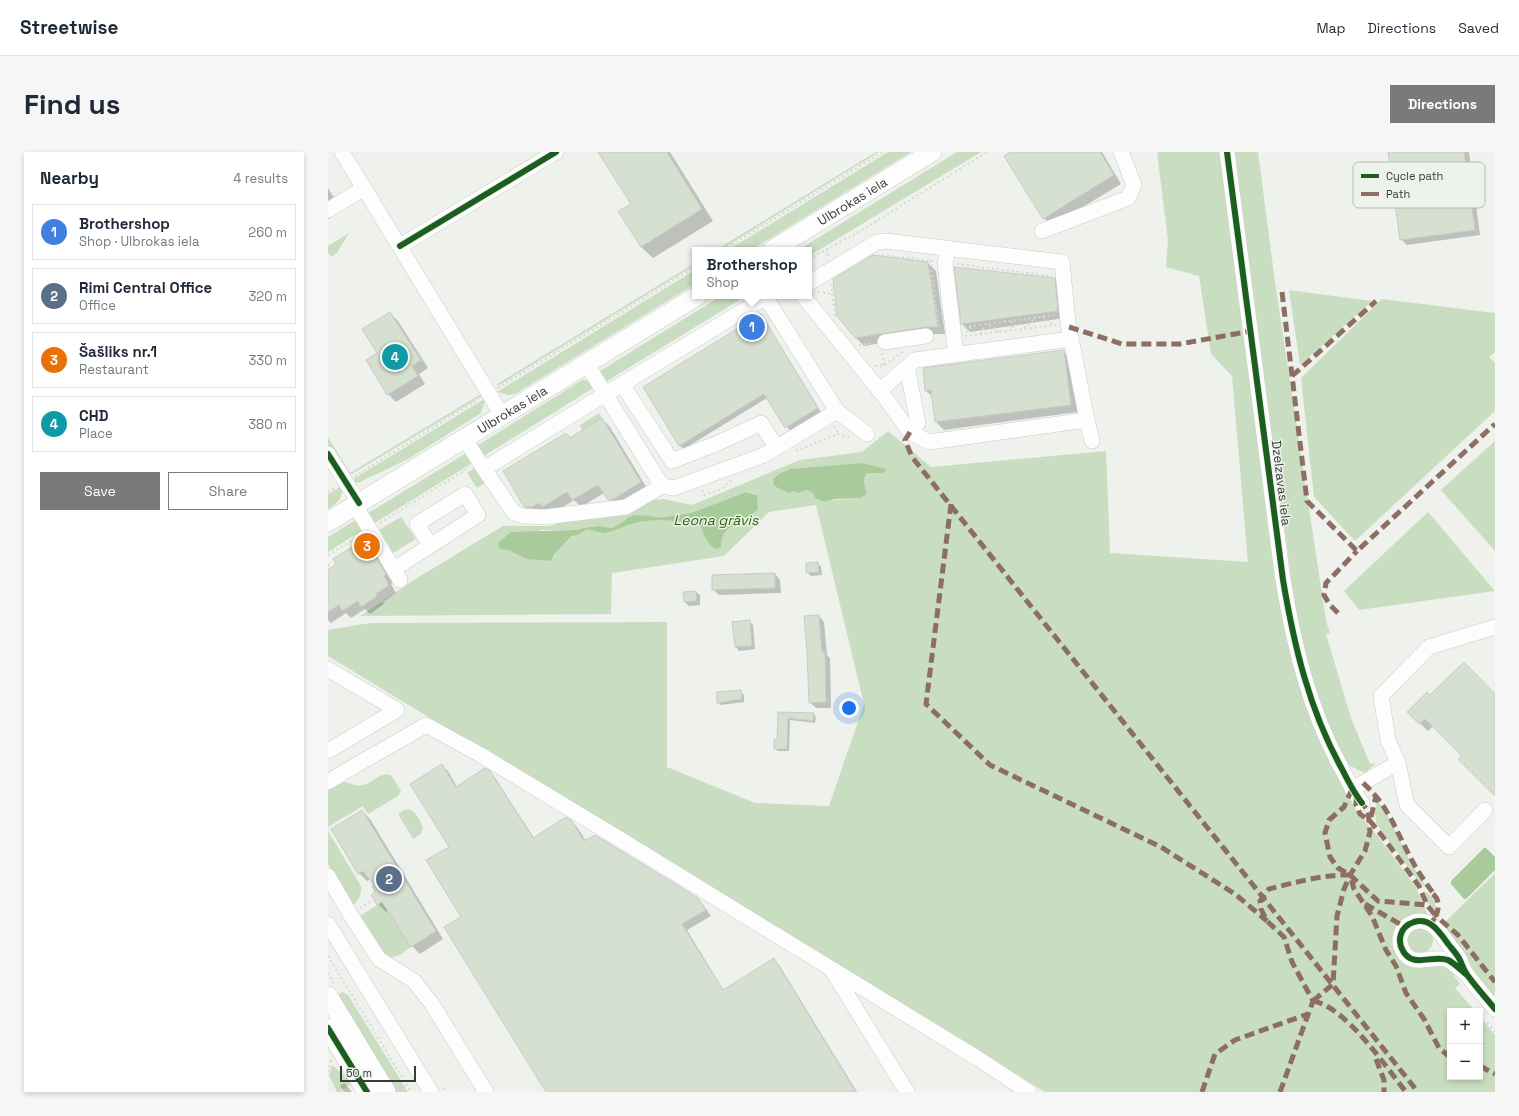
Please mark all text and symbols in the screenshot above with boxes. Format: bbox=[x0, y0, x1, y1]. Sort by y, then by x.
text: Streetwise bbox=[20, 15, 119, 40]
text: Map bbox=[1316, 19, 1346, 37]
text: Directions bbox=[1368, 19, 1436, 37]
text: Saved bbox=[1458, 19, 1499, 37]
button: Directions bbox=[1390, 85, 1495, 123]
text: Find us bbox=[24, 86, 121, 122]
legend bbox=[1353, 162, 1485, 208]
text: Nearby bbox=[40, 167, 99, 189]
text: Cycle path bbox=[1386, 169, 1443, 183]
text: 4 results bbox=[233, 170, 288, 187]
street label: Ulbrokas iela bbox=[814, 173, 891, 229]
text: Path bbox=[1386, 187, 1410, 201]
text: Brothershop bbox=[79, 214, 170, 233]
text: 1 bbox=[51, 224, 57, 241]
text: 260 m bbox=[248, 224, 287, 241]
text: Shop · Ulbrokas iela bbox=[79, 233, 199, 250]
popup bbox=[692, 247, 812, 299]
text: Brothershop bbox=[707, 255, 797, 274]
text: Shop bbox=[707, 274, 739, 291]
text: Rimi Central Office bbox=[79, 278, 212, 297]
text: 2 bbox=[50, 288, 58, 305]
text: 320 m bbox=[248, 288, 287, 305]
text: Office bbox=[79, 297, 116, 314]
pin: 1 bbox=[739, 312, 765, 342]
text: Šašliks nr.1 bbox=[79, 342, 157, 361]
pin: 4 bbox=[382, 342, 408, 372]
text: 3 bbox=[50, 352, 58, 369]
text: 330 m bbox=[248, 352, 287, 369]
text: Restaurant bbox=[79, 361, 149, 378]
street label: Ulbrokas iela bbox=[474, 381, 551, 437]
text: CHD bbox=[79, 406, 109, 425]
text: 4 bbox=[50, 416, 58, 433]
text: 380 m bbox=[248, 416, 287, 433]
text: Place bbox=[79, 425, 113, 442]
street label: Dzelzavas iela bbox=[1268, 439, 1295, 527]
button: Save bbox=[40, 472, 160, 510]
button: Share bbox=[168, 472, 288, 510]
water label: Leona grāvis bbox=[674, 511, 759, 529]
pin: 3 bbox=[354, 531, 380, 561]
your location bbox=[839, 698, 859, 718]
pin: 2 bbox=[376, 864, 402, 894]
map controls bbox=[1447, 1008, 1483, 1080]
button: + bbox=[1447, 1008, 1483, 1044]
button: − bbox=[1447, 1044, 1483, 1080]
scale bar bbox=[340, 1064, 416, 1083]
text: 50 m bbox=[346, 1066, 372, 1080]

